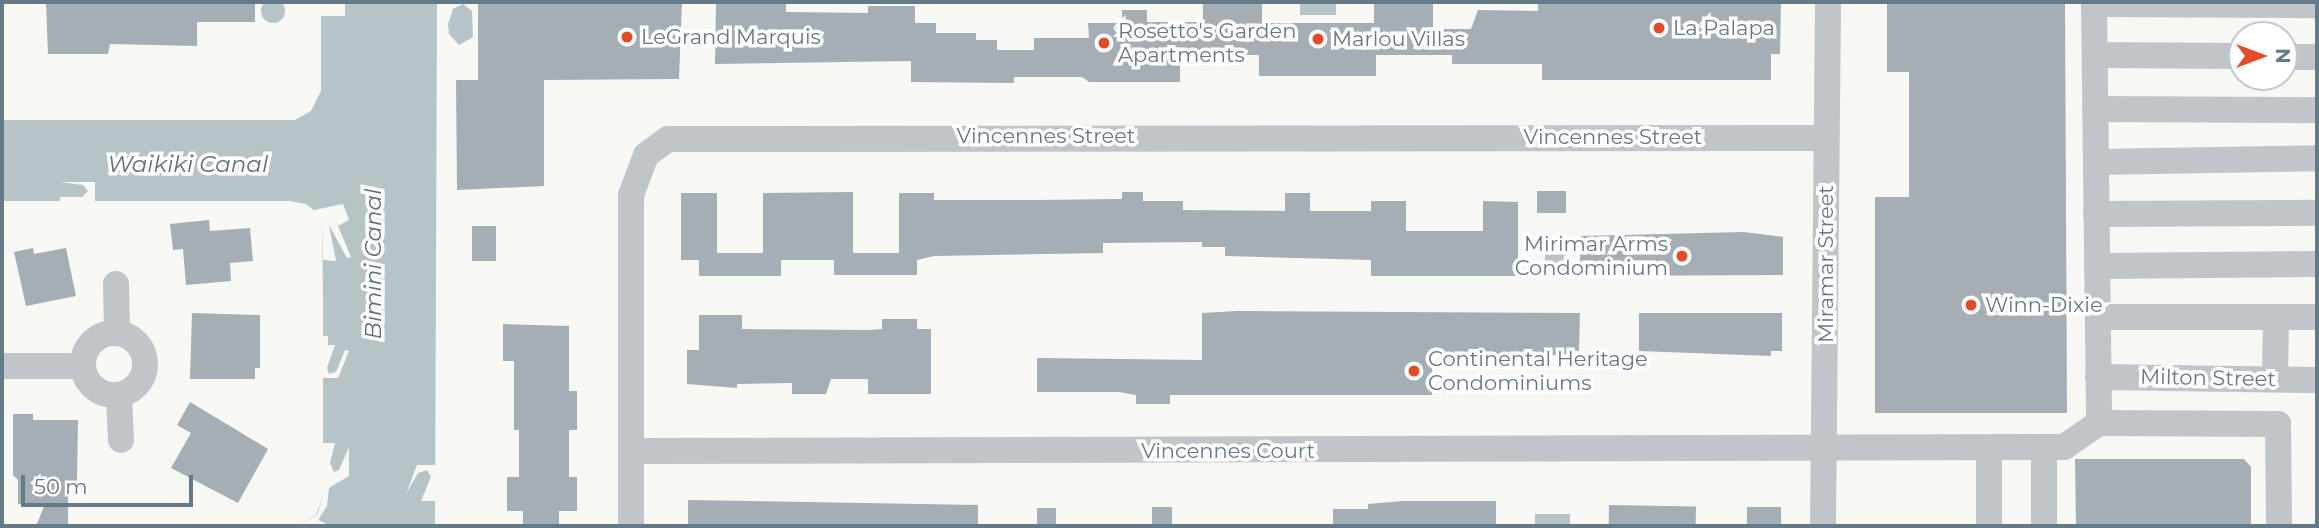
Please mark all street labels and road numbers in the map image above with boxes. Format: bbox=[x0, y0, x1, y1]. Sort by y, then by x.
street label: Vincennes Street bbox=[957, 123, 1135, 149]
street label: Vincennes Street bbox=[1524, 124, 1702, 150]
street label: Miramar Street bbox=[1813, 185, 1839, 343]
street label: Milton Street bbox=[2140, 364, 2276, 392]
street label: Vincennes Court bbox=[1141, 438, 1315, 464]

